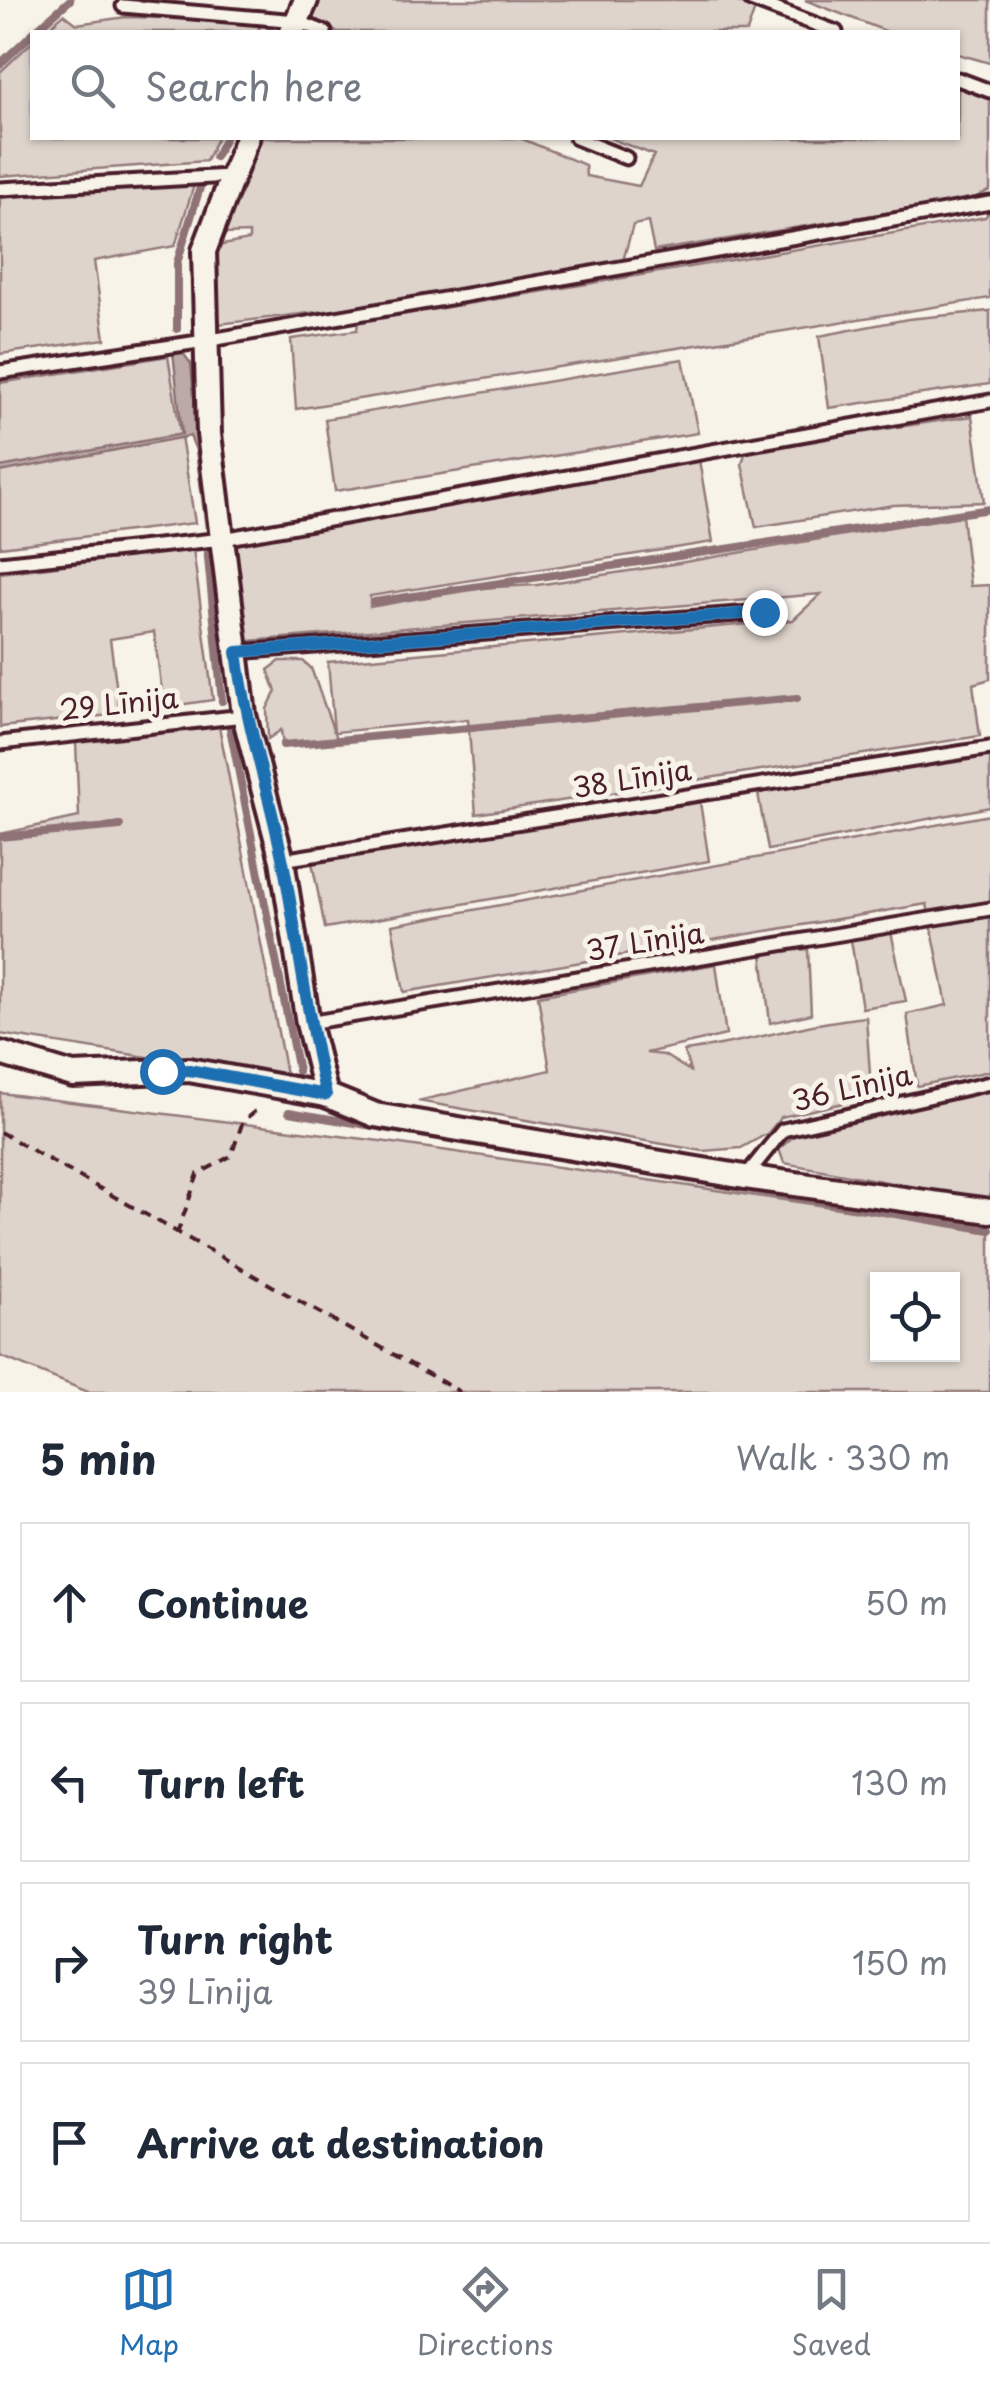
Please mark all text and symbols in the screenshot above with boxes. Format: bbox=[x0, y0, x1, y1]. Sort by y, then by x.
search box bbox=[30, 30, 960, 140]
text: Search here bbox=[145, 57, 362, 114]
icon: search bbox=[65, 58, 120, 113]
route end bbox=[742, 590, 788, 636]
street label: 29 Līnija bbox=[57, 675, 181, 730]
street label: 38 Līnija bbox=[569, 747, 695, 808]
street label: 37 Līnija bbox=[583, 910, 707, 971]
route start bbox=[140, 1049, 186, 1095]
street label: 36 Līnija bbox=[787, 1052, 916, 1121]
map controls bbox=[870, 1272, 960, 1362]
button: locate bbox=[870, 1272, 960, 1362]
text: 5 min bbox=[40, 1426, 157, 1489]
text: Walk · 330 m bbox=[736, 1433, 950, 1481]
text: Continue bbox=[137, 1574, 308, 1631]
icon: ahead bbox=[42, 1575, 97, 1630]
text: 50 m bbox=[865, 1578, 948, 1626]
text: Turn left bbox=[137, 1754, 305, 1811]
icon: left bbox=[42, 1755, 97, 1810]
text: 130 m bbox=[851, 1758, 948, 1806]
text: Turn right bbox=[137, 1910, 333, 1967]
icon: right bbox=[42, 1935, 97, 1990]
text: 150 m bbox=[852, 1938, 948, 1986]
text: 39 Līnija bbox=[137, 1967, 272, 2015]
text: Arrive at destination bbox=[137, 2114, 545, 2171]
icon: arrive bbox=[42, 2115, 97, 2170]
tab: Map bbox=[119, 2262, 179, 2365]
tab: Directions bbox=[417, 2262, 553, 2365]
tab: Saved bbox=[791, 2262, 871, 2365]

